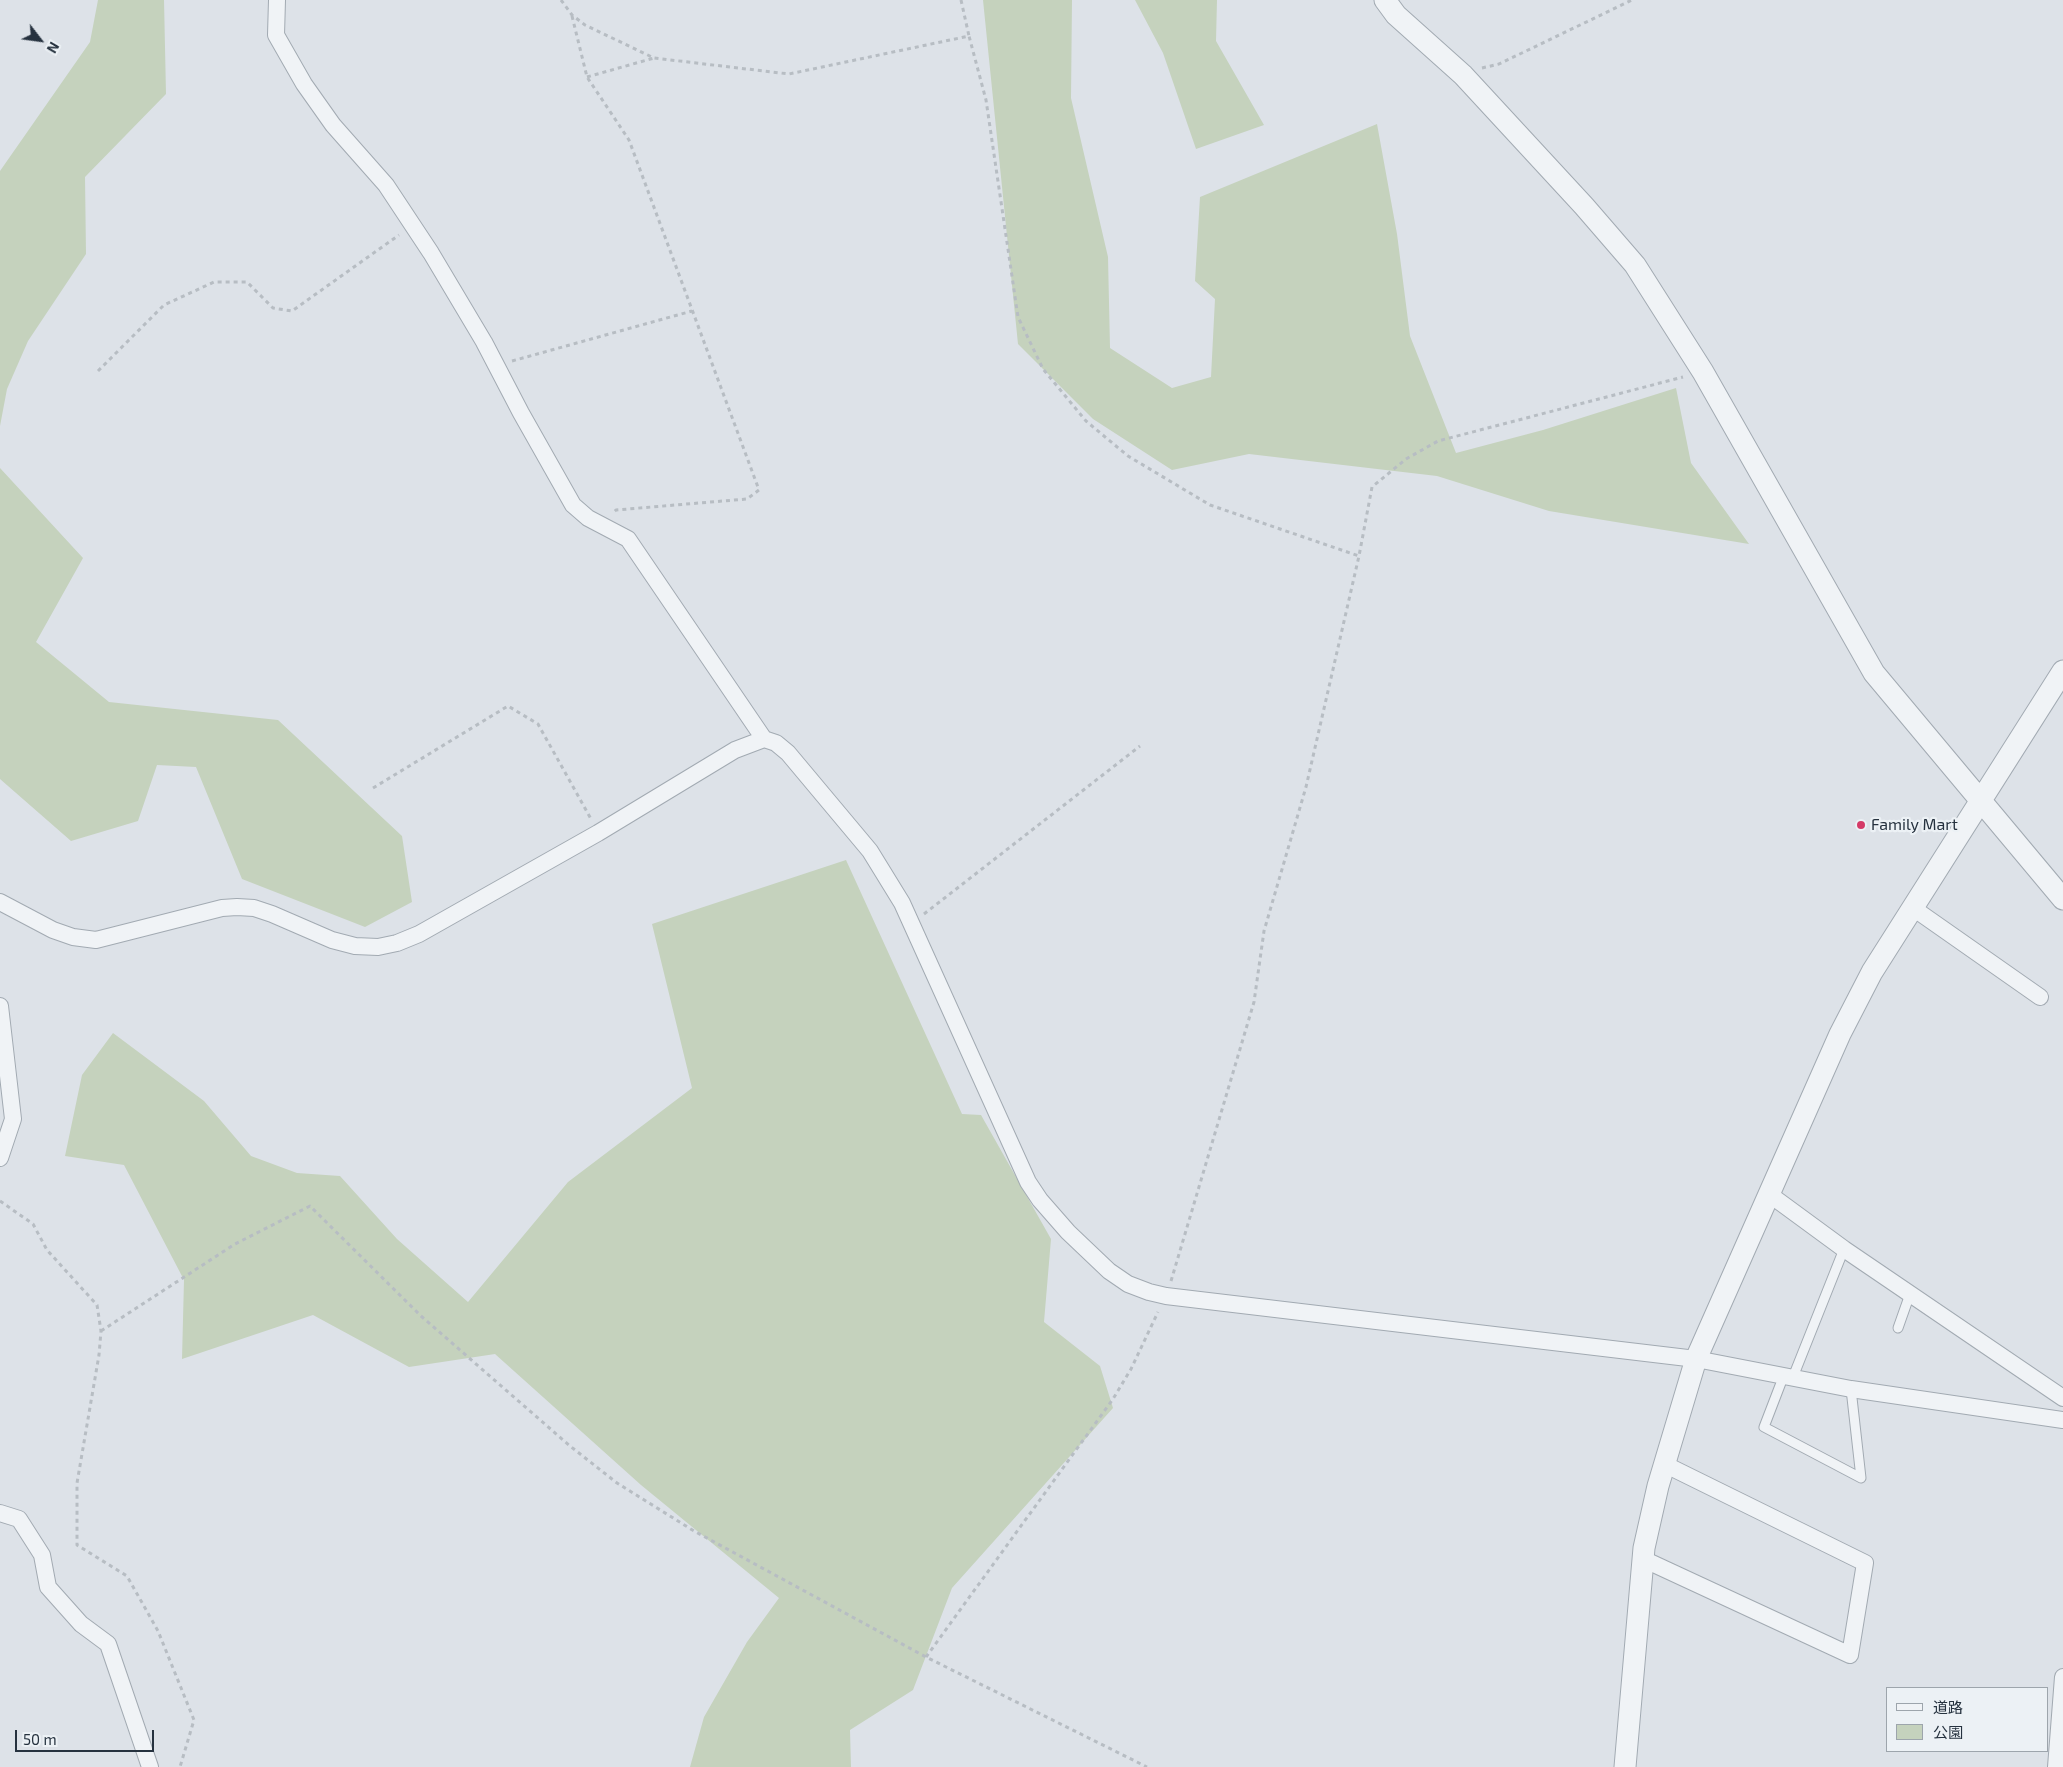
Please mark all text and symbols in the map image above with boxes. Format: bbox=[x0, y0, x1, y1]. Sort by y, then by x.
north arrow bbox=[15, 15, 65, 65]
text: N bbox=[44, 39, 63, 56]
place label: Family Mart bbox=[1871, 815, 1958, 835]
marker: Family Mart bbox=[1855, 819, 1867, 831]
legend bbox=[1886, 1687, 2048, 1752]
text: 道路 bbox=[1933, 1698, 1963, 1716]
scale bar bbox=[18, 1720, 156, 1752]
text: 公園 bbox=[1933, 1723, 1963, 1741]
text: 50 m bbox=[23, 1730, 57, 1748]

